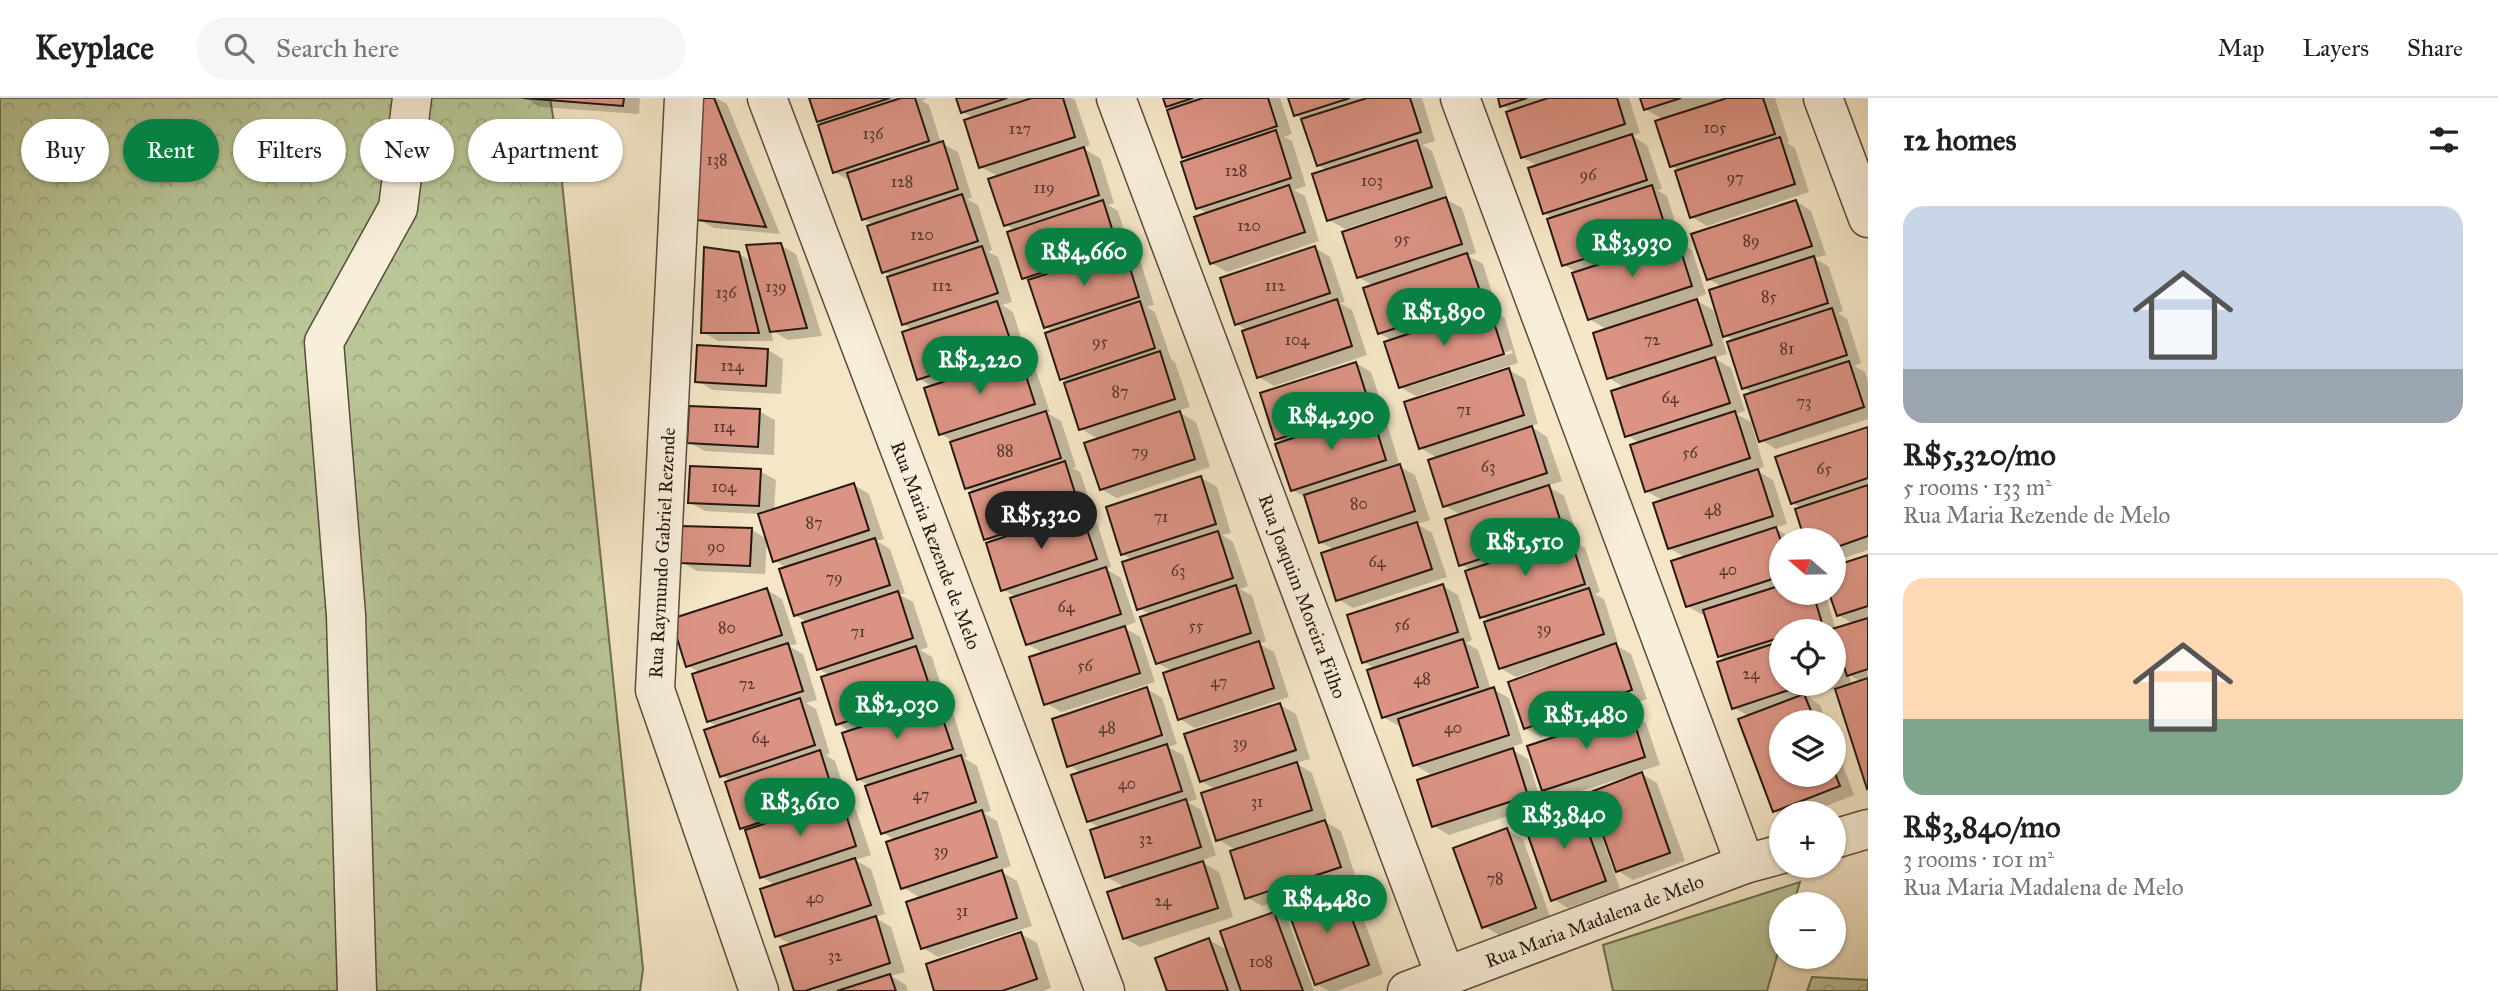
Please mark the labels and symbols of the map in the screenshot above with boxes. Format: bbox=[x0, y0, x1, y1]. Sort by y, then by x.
house number: 105 bbox=[1704, 118, 1727, 137]
house number: 127 bbox=[1009, 119, 1031, 138]
house number: 136 bbox=[863, 124, 884, 143]
house number: 138 bbox=[706, 150, 728, 169]
house number: 128 bbox=[1225, 161, 1247, 180]
house number: 96 bbox=[1580, 165, 1597, 184]
house number: 97 bbox=[1726, 168, 1744, 187]
house number: 103 bbox=[1361, 171, 1383, 190]
house number: 128 bbox=[891, 172, 913, 191]
house number: 119 bbox=[1033, 178, 1055, 197]
house number: 120 bbox=[1237, 216, 1261, 235]
pin: R$3,930 bbox=[1567, 220, 1697, 279]
house number: 120 bbox=[910, 225, 934, 244]
pin: R$4,660 bbox=[1019, 228, 1149, 288]
house number: 95 bbox=[1394, 229, 1411, 248]
house number: 89 bbox=[1742, 231, 1760, 250]
house number: 112 bbox=[932, 276, 952, 295]
house number: 112 bbox=[1265, 276, 1285, 295]
house number: 139 bbox=[765, 277, 787, 296]
house number: 136 bbox=[716, 283, 737, 302]
house number: 85 bbox=[1761, 287, 1778, 306]
pin: R$1,890 bbox=[1379, 288, 1509, 348]
house number: 104 bbox=[1285, 330, 1310, 349]
house number: 72 bbox=[1644, 330, 1660, 349]
house number: 95 bbox=[1092, 332, 1109, 351]
pin: R$2,220 bbox=[915, 336, 1045, 396]
house number: 81 bbox=[1780, 339, 1794, 358]
house number: 124 bbox=[720, 356, 745, 375]
house number: 87 bbox=[1111, 382, 1129, 401]
house number: 64 bbox=[1661, 388, 1680, 407]
pin: R$4,290 bbox=[1266, 392, 1396, 452]
house number: 73 bbox=[1797, 392, 1811, 411]
house number: 71 bbox=[1457, 400, 1471, 419]
house number: 114 bbox=[713, 417, 736, 436]
street label: Rua Raymundo Gabriel Rezende bbox=[644, 427, 680, 679]
street label: Rua Maria Rezende de Melo bbox=[886, 438, 986, 653]
house number: 88 bbox=[996, 441, 1014, 460]
house number: 79 bbox=[1131, 442, 1149, 461]
house number: 56 bbox=[1682, 443, 1699, 462]
house number: 63 bbox=[1481, 457, 1495, 476]
house number: 65 bbox=[1816, 459, 1832, 478]
house number: 104 bbox=[712, 477, 737, 496]
pin: R$5,320 bbox=[976, 491, 1106, 551]
street label: Rua Joaquim Moreira Filho bbox=[1254, 491, 1352, 702]
house number: 80 bbox=[1350, 494, 1368, 513]
house number: 48 bbox=[1704, 500, 1722, 519]
house number: 71 bbox=[1154, 507, 1168, 526]
house number: 87 bbox=[805, 513, 823, 532]
pin: R$1,510 bbox=[1460, 518, 1590, 578]
north arrow bbox=[1769, 528, 1846, 606]
house number: 90 bbox=[707, 537, 725, 556]
house number: 64 bbox=[1368, 552, 1387, 571]
house number: 40 bbox=[1719, 560, 1737, 579]
house number: 63 bbox=[1171, 561, 1185, 580]
house number: 79 bbox=[825, 568, 843, 587]
house number: 64 bbox=[1057, 597, 1076, 616]
house number: 56 bbox=[1394, 615, 1411, 634]
house number: 55 bbox=[1189, 616, 1204, 635]
house number: 80 bbox=[718, 618, 736, 637]
house number: 39 bbox=[1537, 619, 1552, 638]
house number: 71 bbox=[851, 622, 865, 641]
house number: 56 bbox=[1077, 656, 1094, 675]
house number: 24 bbox=[1743, 664, 1760, 683]
house number: 48 bbox=[1413, 669, 1431, 688]
house number: 47 bbox=[1211, 672, 1227, 691]
house number: 72 bbox=[739, 674, 755, 693]
pin: R$2,030 bbox=[832, 682, 962, 741]
pin: R$1,480 bbox=[1521, 692, 1651, 751]
house number: 48 bbox=[1098, 718, 1116, 737]
house number: 40 bbox=[1444, 718, 1462, 737]
house number: 64 bbox=[751, 728, 770, 747]
house number: 39 bbox=[1233, 733, 1248, 752]
house number: 40 bbox=[1118, 774, 1136, 793]
pin: R$3,610 bbox=[735, 778, 865, 838]
house number: 47 bbox=[913, 785, 929, 804]
house number: 31 bbox=[1251, 792, 1263, 811]
pin: R$3,840 bbox=[1499, 792, 1629, 851]
house number: 32 bbox=[1139, 829, 1153, 848]
house number: 39 bbox=[934, 841, 949, 860]
street label: Rua Maria Madalena de Melo bbox=[1482, 869, 1707, 972]
house number: 78 bbox=[1486, 869, 1504, 888]
pin: R$4,480 bbox=[1262, 876, 1392, 935]
house number: 40 bbox=[806, 888, 824, 907]
house number: 24 bbox=[1155, 891, 1172, 910]
house number: 31 bbox=[956, 901, 968, 920]
house number: 32 bbox=[828, 946, 842, 965]
house number: 108 bbox=[1249, 952, 1273, 971]

